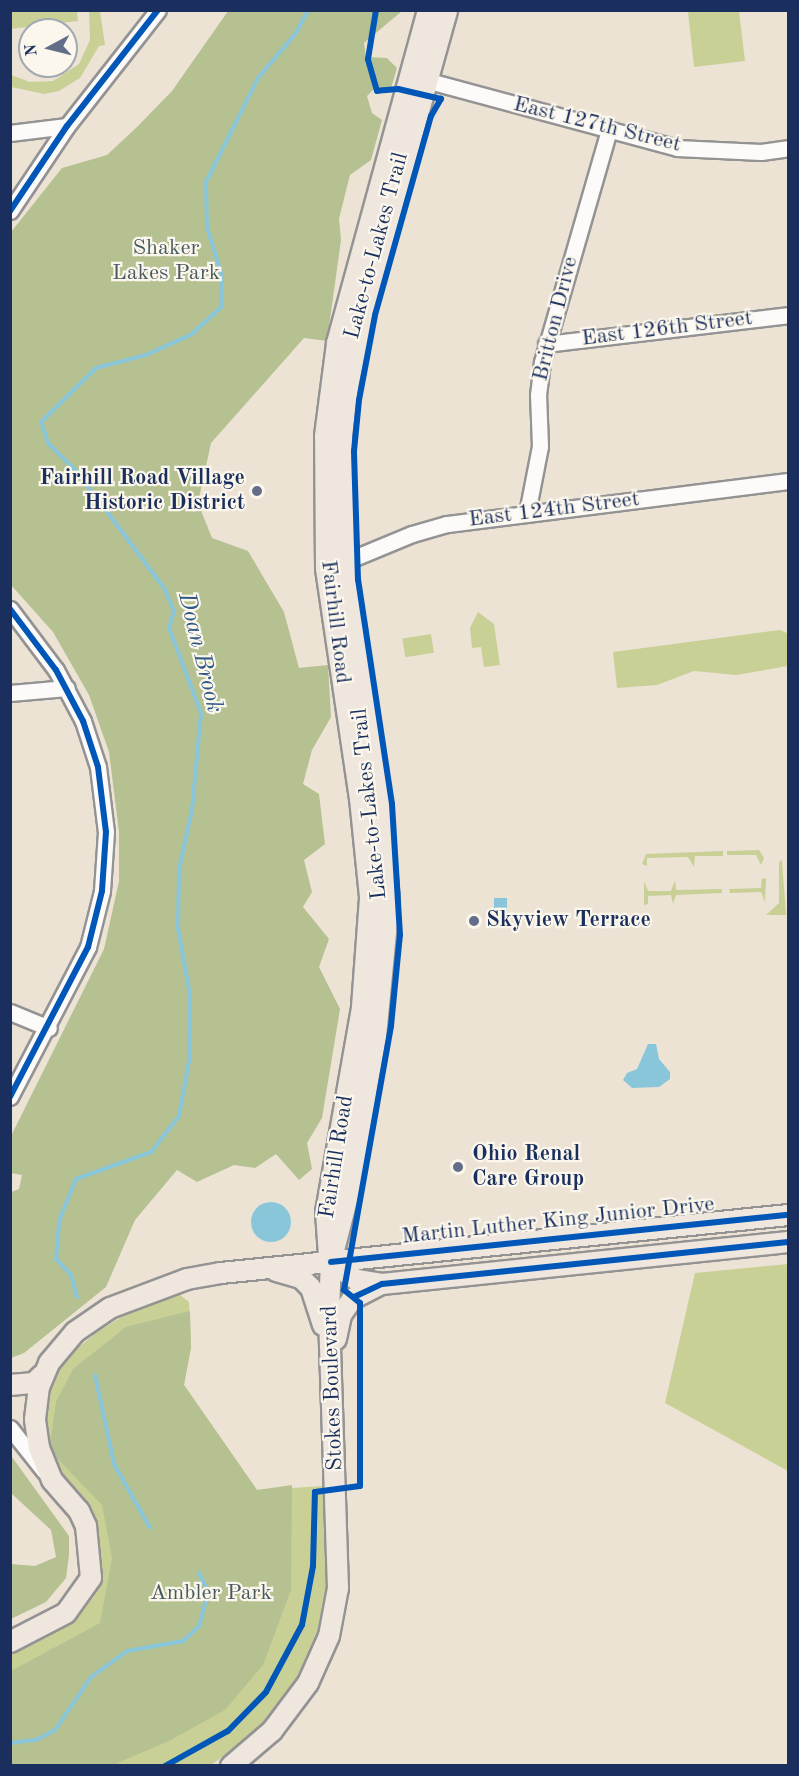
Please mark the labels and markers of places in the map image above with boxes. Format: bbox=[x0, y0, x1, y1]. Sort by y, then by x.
place label: Fairhill Road Village Historic District bbox=[39, 465, 245, 516]
marker: Fairhill Road Village Historic District bbox=[250, 484, 264, 498]
place label: Skyview Terrace bbox=[486, 908, 651, 934]
marker: Skyview Terrace bbox=[467, 914, 481, 928]
place label: Ohio Renal Care Group bbox=[472, 1141, 584, 1192]
marker: Ohio Renal Care Group bbox=[449, 1158, 467, 1176]

